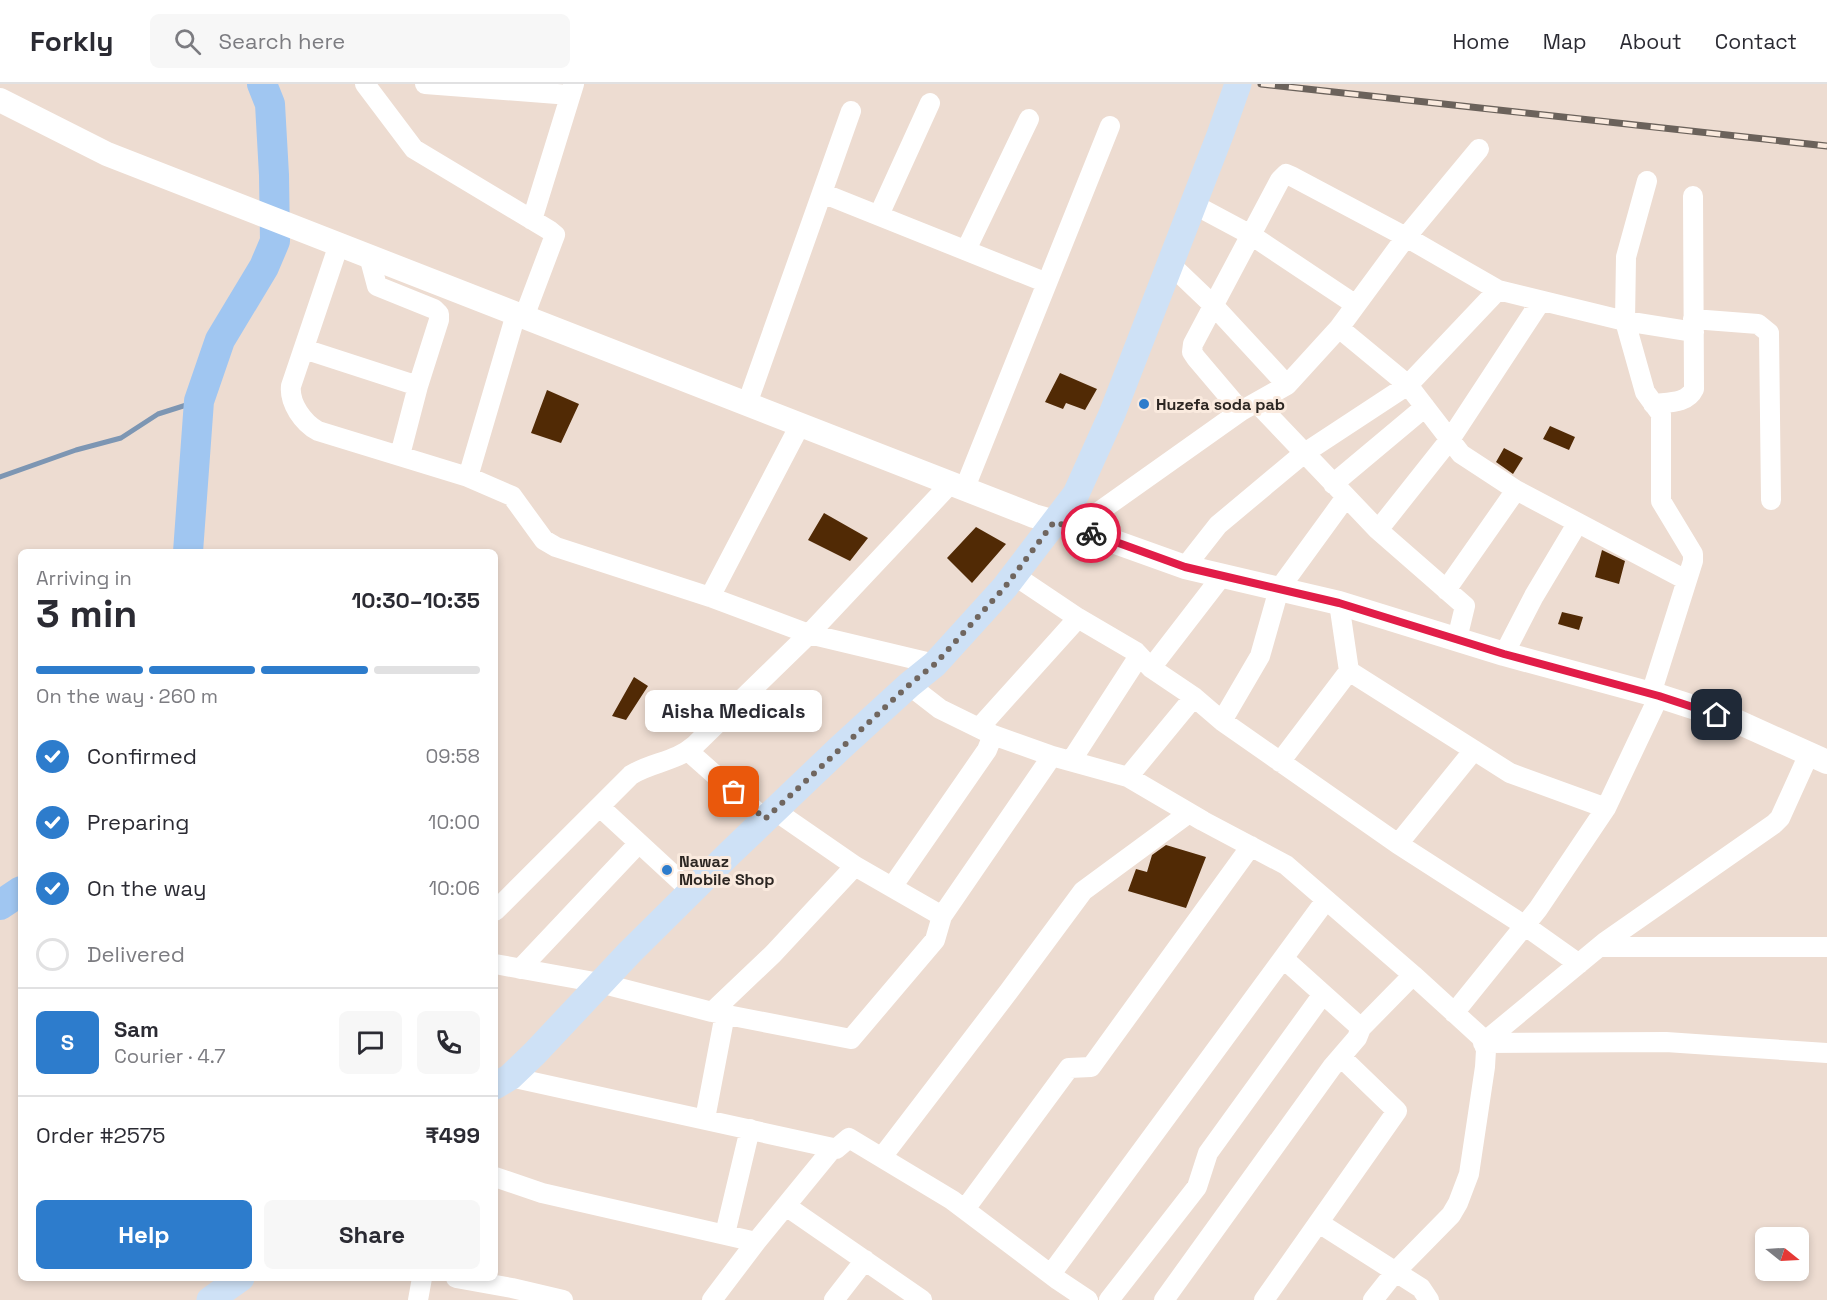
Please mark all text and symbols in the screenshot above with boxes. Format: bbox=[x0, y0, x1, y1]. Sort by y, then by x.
search box bbox=[150, 14, 570, 68]
text: Forkly bbox=[30, 23, 114, 59]
icon: search bbox=[171, 25, 204, 58]
text: Search here bbox=[219, 27, 345, 55]
text: Home bbox=[1452, 28, 1510, 55]
text: Map bbox=[1543, 28, 1587, 55]
text: About bbox=[1620, 28, 1682, 55]
text: Contact bbox=[1715, 28, 1797, 55]
place label: Huzefa soda pab bbox=[1156, 394, 1285, 415]
marker: Huzefa soda pab bbox=[1137, 397, 1151, 411]
courier bbox=[1061, 503, 1121, 563]
icon: bike bbox=[1075, 517, 1108, 550]
text: Arriving in bbox=[36, 565, 132, 591]
text: 10:30–10:35 bbox=[351, 586, 480, 614]
text: 3 min bbox=[36, 589, 137, 638]
text: On the way · 260 m bbox=[36, 683, 218, 709]
pin bbox=[1691, 689, 1742, 740]
callout: Aisha Medicals bbox=[646, 690, 822, 732]
text: Aisha Medicals bbox=[662, 698, 805, 724]
icon: home bbox=[1700, 698, 1733, 731]
icon: check bbox=[36, 740, 69, 773]
text: Confirmed bbox=[87, 742, 197, 770]
text: 09:58 bbox=[425, 743, 480, 769]
pin bbox=[708, 766, 759, 817]
icon: bag bbox=[717, 775, 750, 808]
icon: check bbox=[36, 806, 69, 839]
text: Preparing bbox=[87, 808, 189, 836]
text: 10:00 bbox=[428, 809, 480, 835]
place label: Nawaz Mobile Shop bbox=[679, 851, 774, 890]
marker: Nawaz Mobile Shop bbox=[660, 863, 674, 877]
icon: check bbox=[36, 872, 69, 905]
text: On the way bbox=[87, 874, 206, 902]
text: 10:06 bbox=[429, 875, 480, 901]
text: Delivered bbox=[87, 940, 185, 968]
button: chat bbox=[339, 1011, 402, 1074]
button: phone bbox=[417, 1011, 480, 1074]
text: Sam bbox=[114, 1015, 159, 1043]
text: S bbox=[61, 1028, 74, 1056]
text: Courier · 4.7 bbox=[114, 1043, 225, 1069]
text: Order #2575 bbox=[36, 1121, 165, 1149]
text: ₹499 bbox=[425, 1121, 480, 1149]
button: Help bbox=[36, 1200, 252, 1269]
button: Share bbox=[264, 1200, 480, 1269]
north arrow bbox=[1755, 1227, 1809, 1281]
map controls bbox=[1755, 1227, 1809, 1281]

